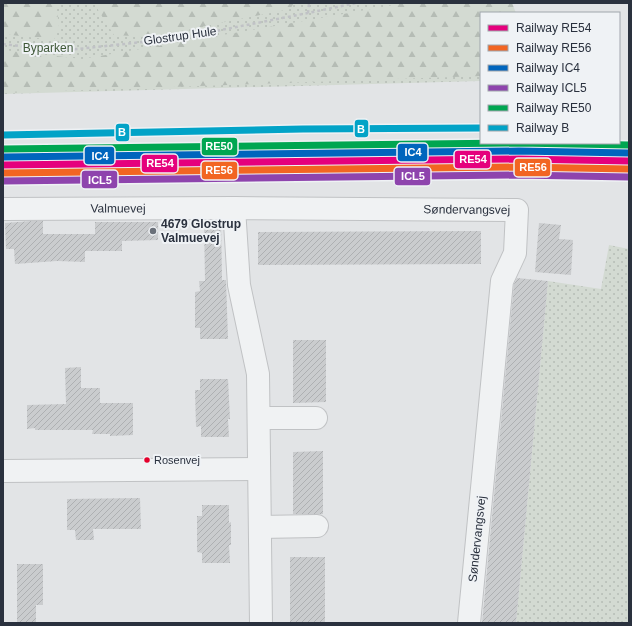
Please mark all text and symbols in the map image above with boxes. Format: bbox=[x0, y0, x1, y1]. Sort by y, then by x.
legend bbox=[480, 12, 620, 144]
text: Railway RE54 bbox=[516, 21, 592, 35]
street label: Glostrup Hule bbox=[143, 24, 218, 48]
park label: Byparken bbox=[23, 41, 73, 55]
text: Railway RE56 bbox=[516, 41, 592, 55]
text: Railway IC4 bbox=[516, 61, 580, 75]
text: Railway ICL5 bbox=[516, 81, 587, 95]
text: Railway RE50 bbox=[516, 101, 592, 115]
line badge: B bbox=[354, 119, 369, 138]
text: Railway B bbox=[516, 121, 569, 135]
line badge: B bbox=[115, 123, 130, 142]
text: B bbox=[357, 123, 365, 135]
text: B bbox=[118, 126, 126, 138]
line badge: RE50 bbox=[201, 137, 238, 156]
text: RE50 bbox=[205, 140, 233, 152]
line badge: IC4 bbox=[397, 143, 428, 162]
line badge: IC4 bbox=[84, 146, 115, 165]
text: IC4 bbox=[404, 146, 422, 158]
text: IC4 bbox=[91, 150, 109, 162]
line badge: RE54 bbox=[454, 150, 491, 169]
text: RE54 bbox=[459, 153, 488, 165]
line badge: RE54 bbox=[141, 154, 178, 173]
text: RE54 bbox=[146, 157, 175, 169]
line badge: RE56 bbox=[514, 158, 551, 177]
line badge: RE56 bbox=[201, 161, 238, 180]
text: RE56 bbox=[519, 161, 547, 173]
text: RE56 bbox=[205, 164, 233, 176]
line badge: ICL5 bbox=[394, 167, 431, 186]
line badge: ICL5 bbox=[81, 170, 118, 189]
text: ICL5 bbox=[401, 170, 425, 182]
text: ICL5 bbox=[88, 174, 112, 186]
street label: Valmuevej bbox=[90, 201, 146, 216]
street label: Søndervangsvej bbox=[423, 202, 510, 217]
place label: 4679 Glostrup Valmuevej bbox=[161, 217, 241, 245]
marker: 4679 Glostrup Valmuevej bbox=[148, 226, 158, 236]
place label: Rosenvej bbox=[154, 454, 200, 466]
marker: Rosenvej bbox=[142, 455, 152, 465]
street label: Søndervangsvej bbox=[466, 495, 488, 583]

